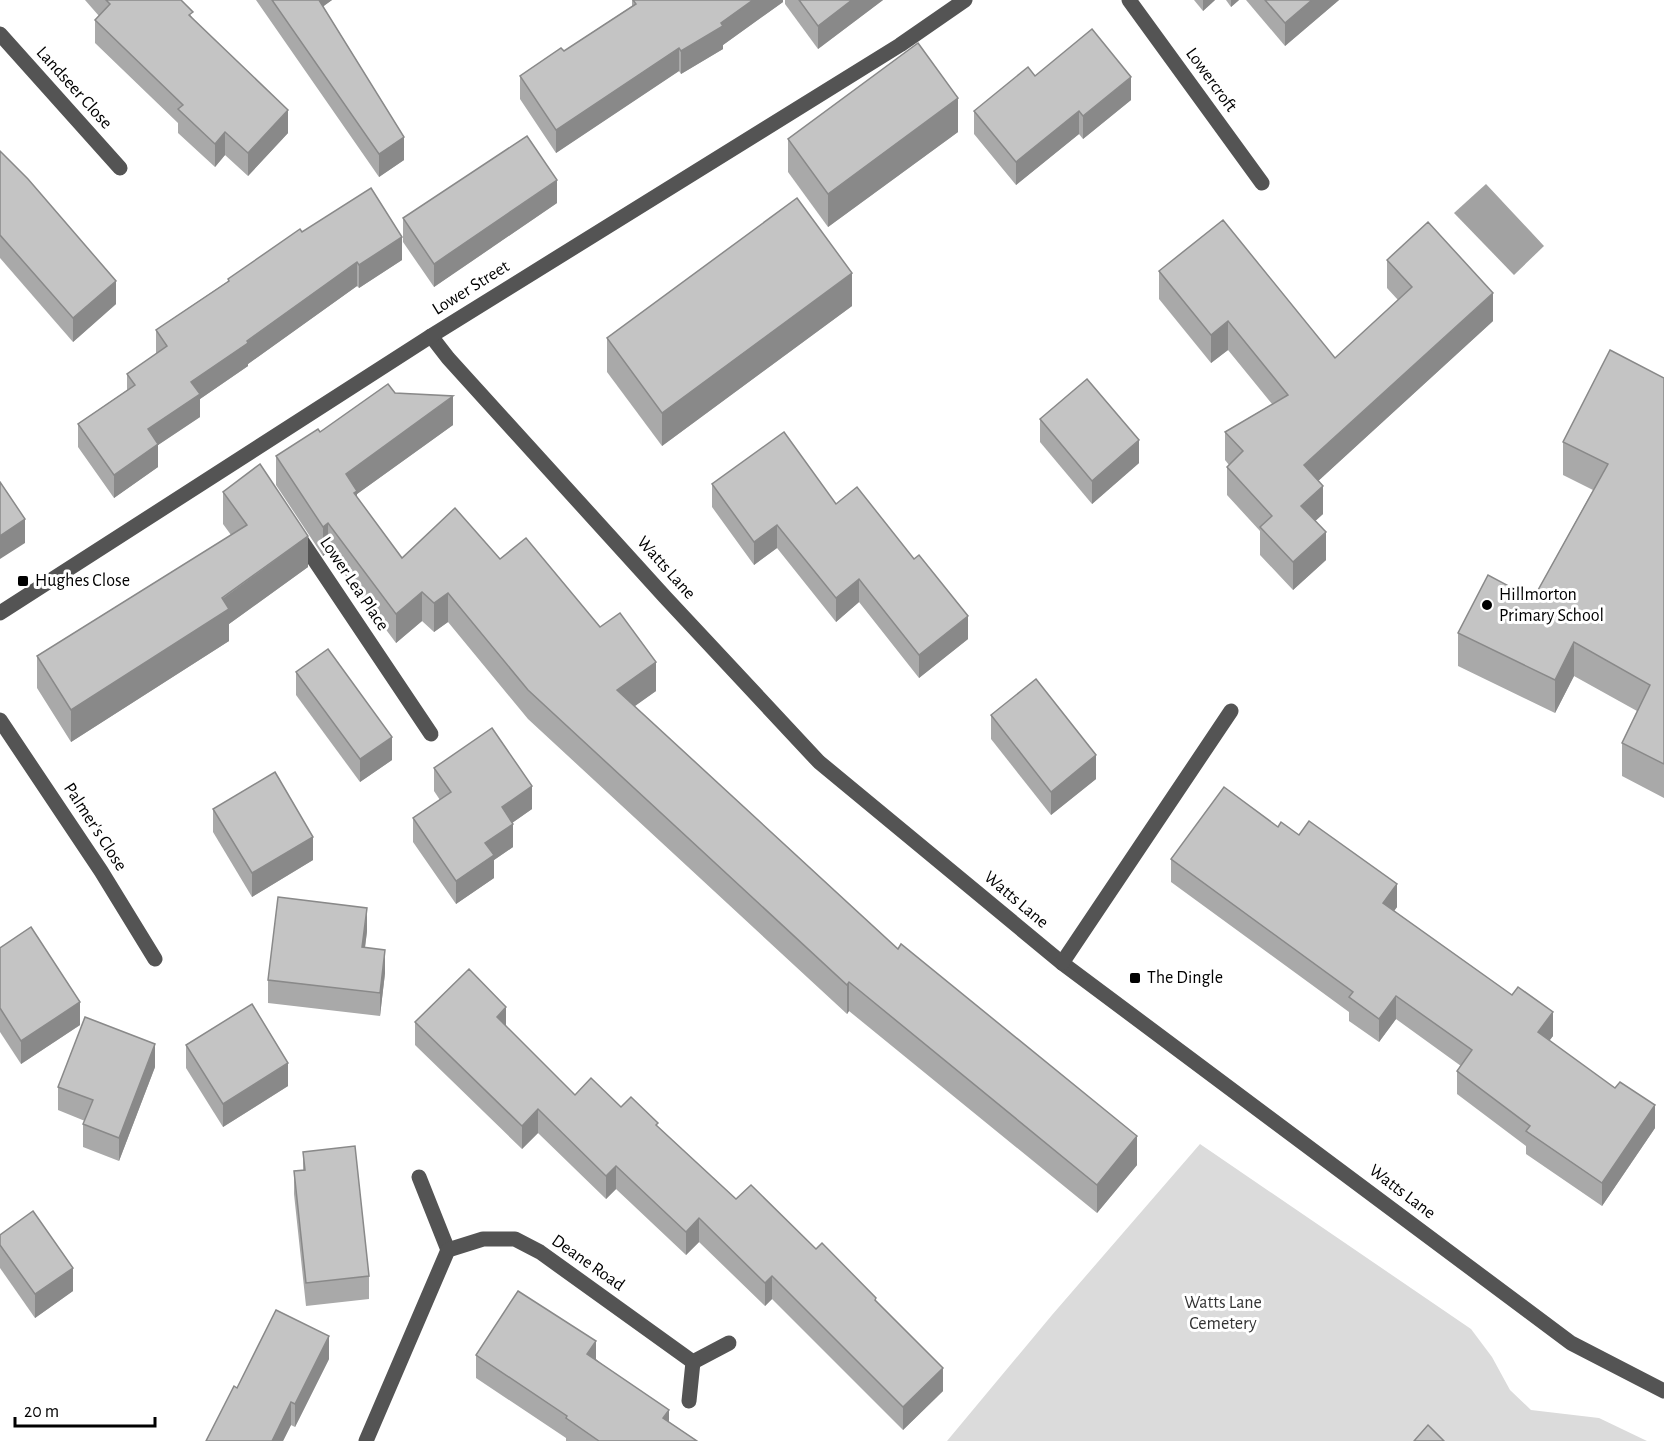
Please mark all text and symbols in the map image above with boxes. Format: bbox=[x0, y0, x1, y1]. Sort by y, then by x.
street label: Landseer Close bbox=[33, 43, 115, 133]
street label: Lowercroft bbox=[1182, 45, 1240, 116]
street label: Lower Street bbox=[429, 257, 513, 319]
street label: Watts Lane bbox=[633, 533, 699, 603]
street label: Lower Lea Place bbox=[316, 534, 392, 634]
place label: Hughes Close bbox=[35, 572, 130, 590]
marker: Hughes Close bbox=[16, 574, 30, 588]
place label: Hillmorton Primary School bbox=[1499, 586, 1604, 625]
marker: Hillmorton Primary School bbox=[1480, 598, 1494, 612]
street label: Palmer's Close bbox=[60, 780, 130, 874]
street label: Watts Lane bbox=[980, 868, 1052, 932]
place label: The Dingle bbox=[1147, 969, 1223, 987]
marker: The Dingle bbox=[1128, 971, 1142, 985]
street label: Watts Lane bbox=[1366, 1161, 1438, 1223]
street label: Deane Road bbox=[548, 1231, 628, 1295]
park label: Watts Lane Cemetery bbox=[1184, 1294, 1262, 1333]
scale bar bbox=[15, 1390, 154, 1428]
text: 20 m bbox=[24, 1403, 59, 1421]

